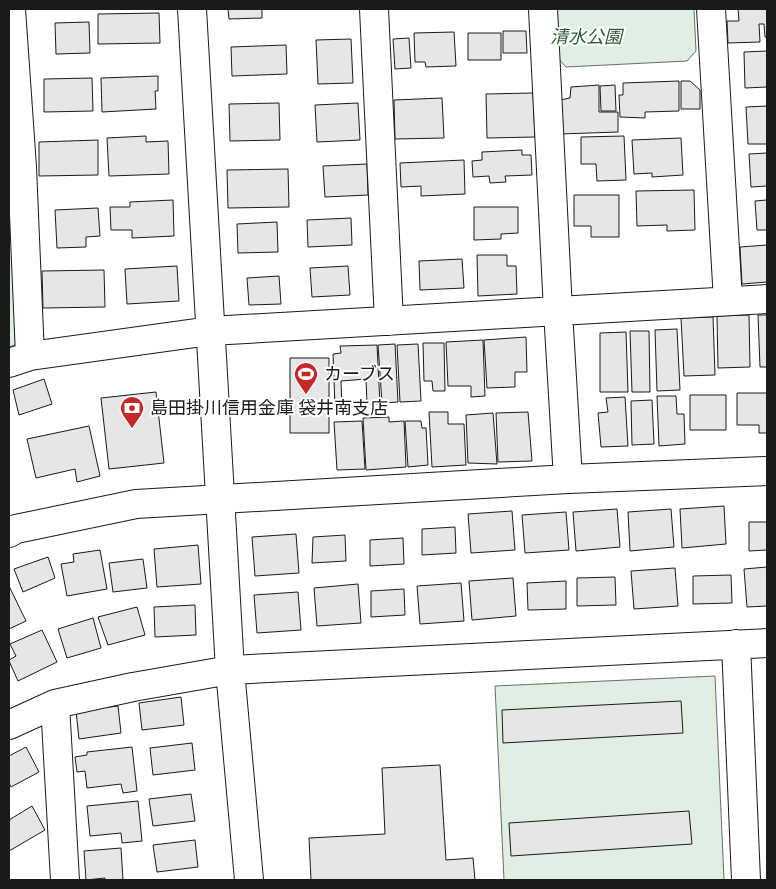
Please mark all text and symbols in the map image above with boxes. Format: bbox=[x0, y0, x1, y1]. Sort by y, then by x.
park label: 清水公園 bbox=[550, 26, 625, 48]
sports icon: カーブス bbox=[293, 361, 319, 395]
place label: カーブス bbox=[324, 363, 395, 385]
bank icon: 島田掛川信用金庫 袋井南支店 bbox=[119, 395, 145, 429]
place label: 島田掛川信用金庫 袋井南支店 bbox=[150, 397, 388, 419]

